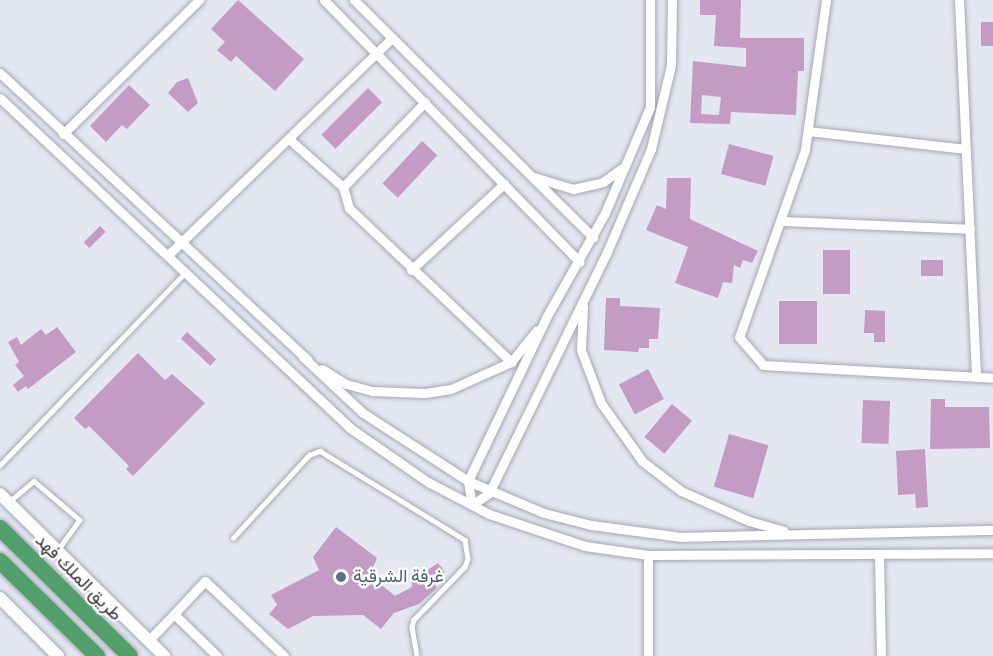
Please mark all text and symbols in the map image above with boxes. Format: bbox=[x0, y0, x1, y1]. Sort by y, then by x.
street label: طريق الملك فهد bbox=[30, 530, 126, 626]
place label: غرفة الشرقية bbox=[353, 566, 444, 588]
marker: غرفة الشرقية bbox=[334, 570, 348, 584]

